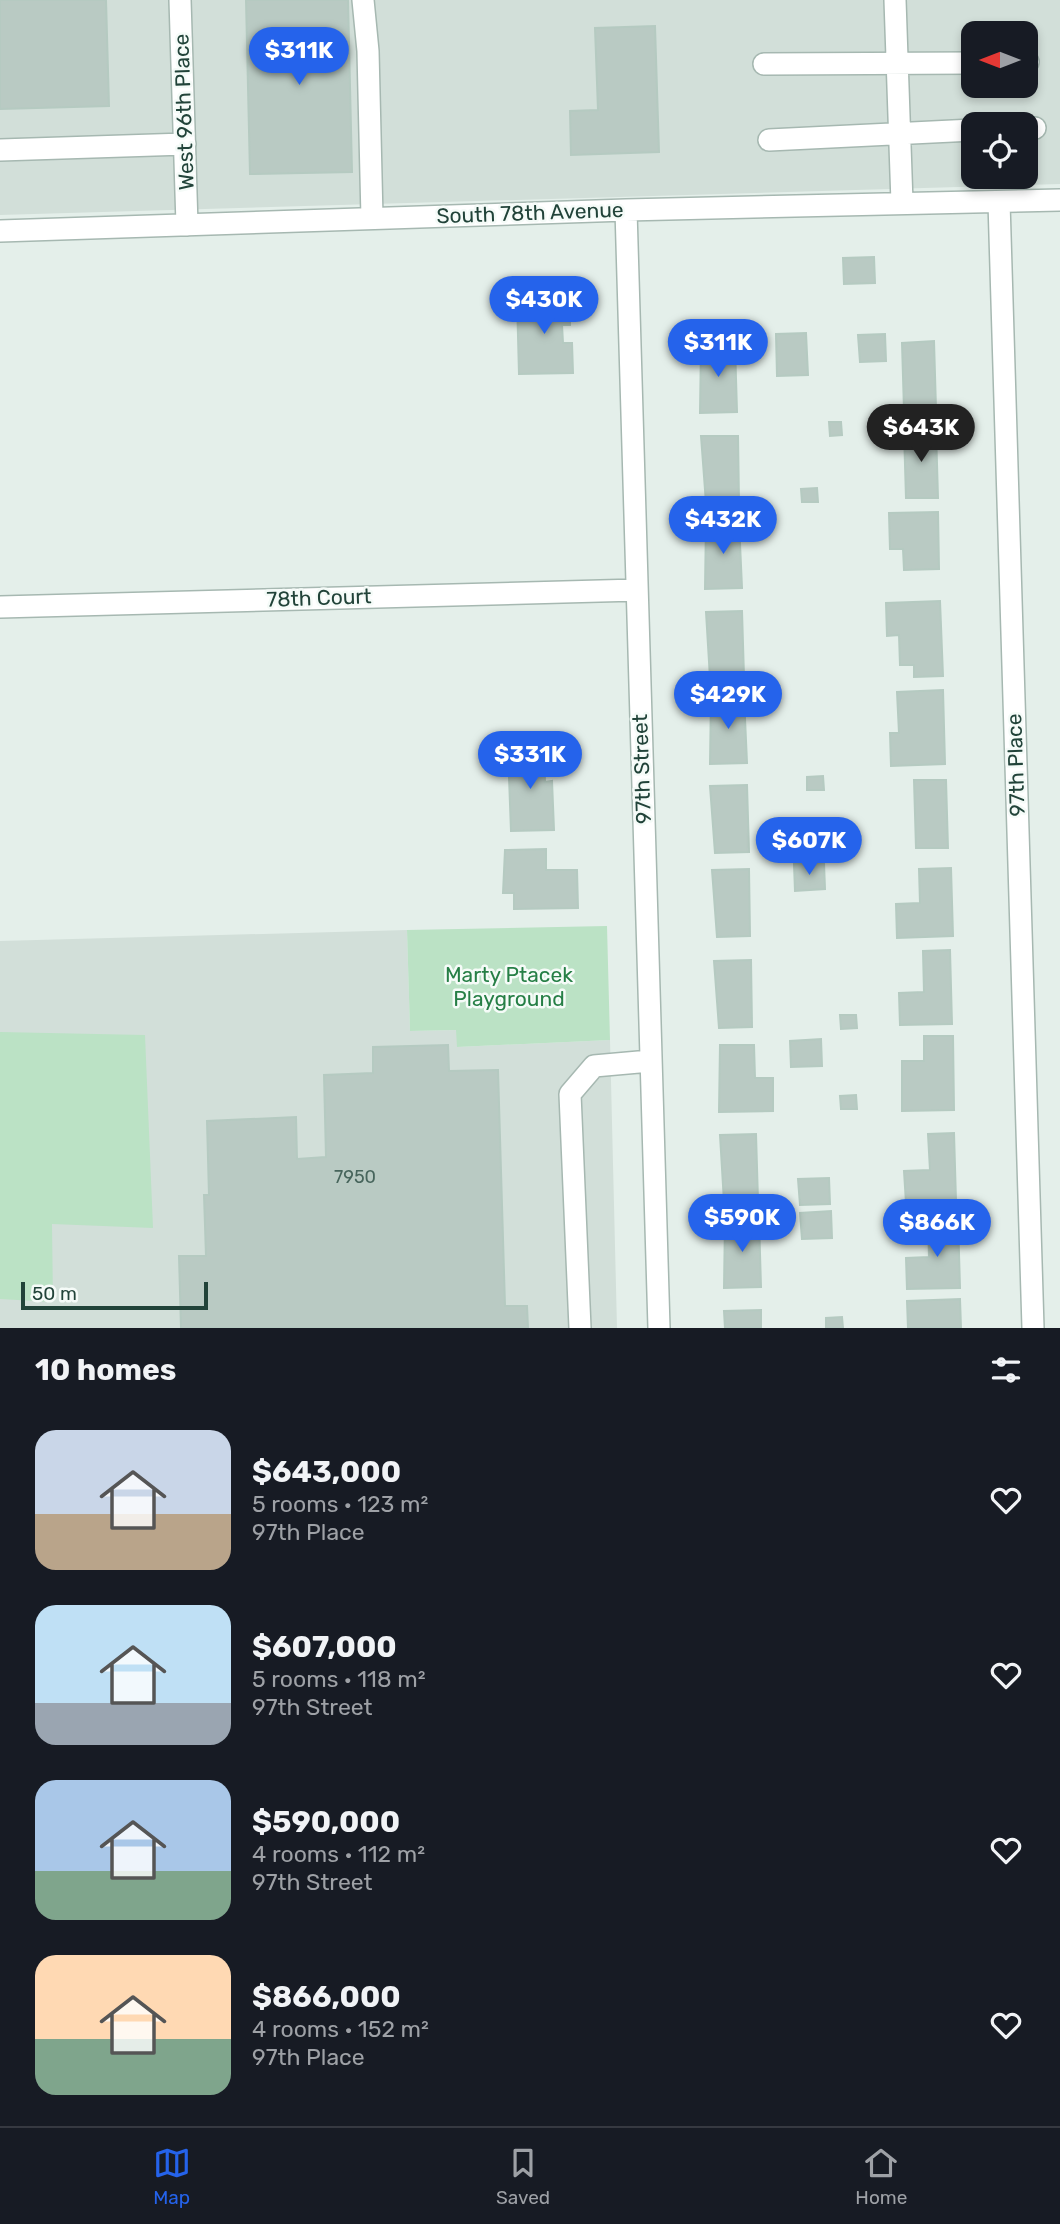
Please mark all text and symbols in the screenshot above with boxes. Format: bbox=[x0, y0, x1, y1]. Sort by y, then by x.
north arrow bbox=[961, 21, 1038, 98]
map controls bbox=[961, 21, 1038, 189]
pin: $311K bbox=[250, 28, 348, 87]
street label: West 96th Place bbox=[168, 33, 199, 191]
text: $311K bbox=[265, 36, 333, 64]
button: locate bbox=[961, 112, 1038, 189]
street label: South 78th Avenue bbox=[436, 197, 624, 228]
pin: $430K bbox=[495, 276, 593, 336]
text: $430K bbox=[505, 285, 583, 313]
pin: $311K bbox=[669, 320, 767, 379]
text: $311K bbox=[684, 328, 752, 356]
pin: $643K bbox=[872, 405, 970, 464]
text: $643K bbox=[883, 413, 959, 441]
pin: $432K bbox=[674, 496, 772, 556]
text: $432K bbox=[685, 505, 761, 533]
street label: 78th Court bbox=[266, 583, 372, 612]
pin: $429K bbox=[679, 672, 777, 731]
text: $429K bbox=[690, 680, 766, 708]
street label: 97th Place bbox=[1001, 713, 1030, 817]
street label: 97th Street bbox=[627, 714, 656, 824]
pin: $331K bbox=[481, 732, 579, 791]
text: $331K bbox=[494, 740, 566, 768]
pin: $607K bbox=[760, 818, 858, 877]
text: $607K bbox=[772, 826, 846, 854]
park label: Marty Ptacek Playground bbox=[445, 962, 573, 1011]
house number: 7950 bbox=[334, 1166, 376, 1188]
pin: $590K bbox=[693, 1194, 791, 1254]
pin: $866K bbox=[888, 1200, 986, 1259]
text: $590K bbox=[704, 1203, 780, 1231]
text: $866K bbox=[899, 1208, 975, 1236]
scale bar bbox=[21, 1279, 208, 1311]
text: 50 m bbox=[32, 1282, 77, 1305]
icon: filters bbox=[987, 1351, 1025, 1389]
text: 10 homes bbox=[35, 1352, 176, 1388]
text: $643,000 bbox=[252, 1454, 401, 1490]
icon: home bbox=[91, 1458, 175, 1542]
icon: heart bbox=[987, 1481, 1025, 1519]
text: 5 rooms · 123 m² bbox=[252, 1490, 428, 1518]
text: 97th Place bbox=[252, 1518, 365, 1546]
text: $607,000 bbox=[252, 1629, 397, 1665]
icon: home bbox=[91, 1633, 175, 1717]
icon: heart bbox=[987, 1656, 1025, 1694]
text: 5 rooms · 118 m² bbox=[252, 1665, 426, 1693]
text: 97th Street bbox=[252, 1693, 373, 1721]
text: $590,000 bbox=[252, 1804, 400, 1840]
icon: home bbox=[91, 1808, 175, 1892]
icon: heart bbox=[987, 1831, 1025, 1869]
text: 4 rooms · 112 m² bbox=[252, 1840, 425, 1868]
text: 97th Street bbox=[252, 1868, 373, 1896]
text: $866,000 bbox=[252, 1979, 401, 2015]
icon: home bbox=[91, 1983, 175, 2067]
icon: heart bbox=[987, 2006, 1025, 2044]
text: 4 rooms · 152 m² bbox=[252, 2015, 429, 2043]
text: 97th Place bbox=[252, 2043, 365, 2071]
tab: Map bbox=[153, 2144, 191, 2209]
tab: Saved bbox=[496, 2144, 550, 2209]
tab: Home bbox=[855, 2144, 907, 2209]

